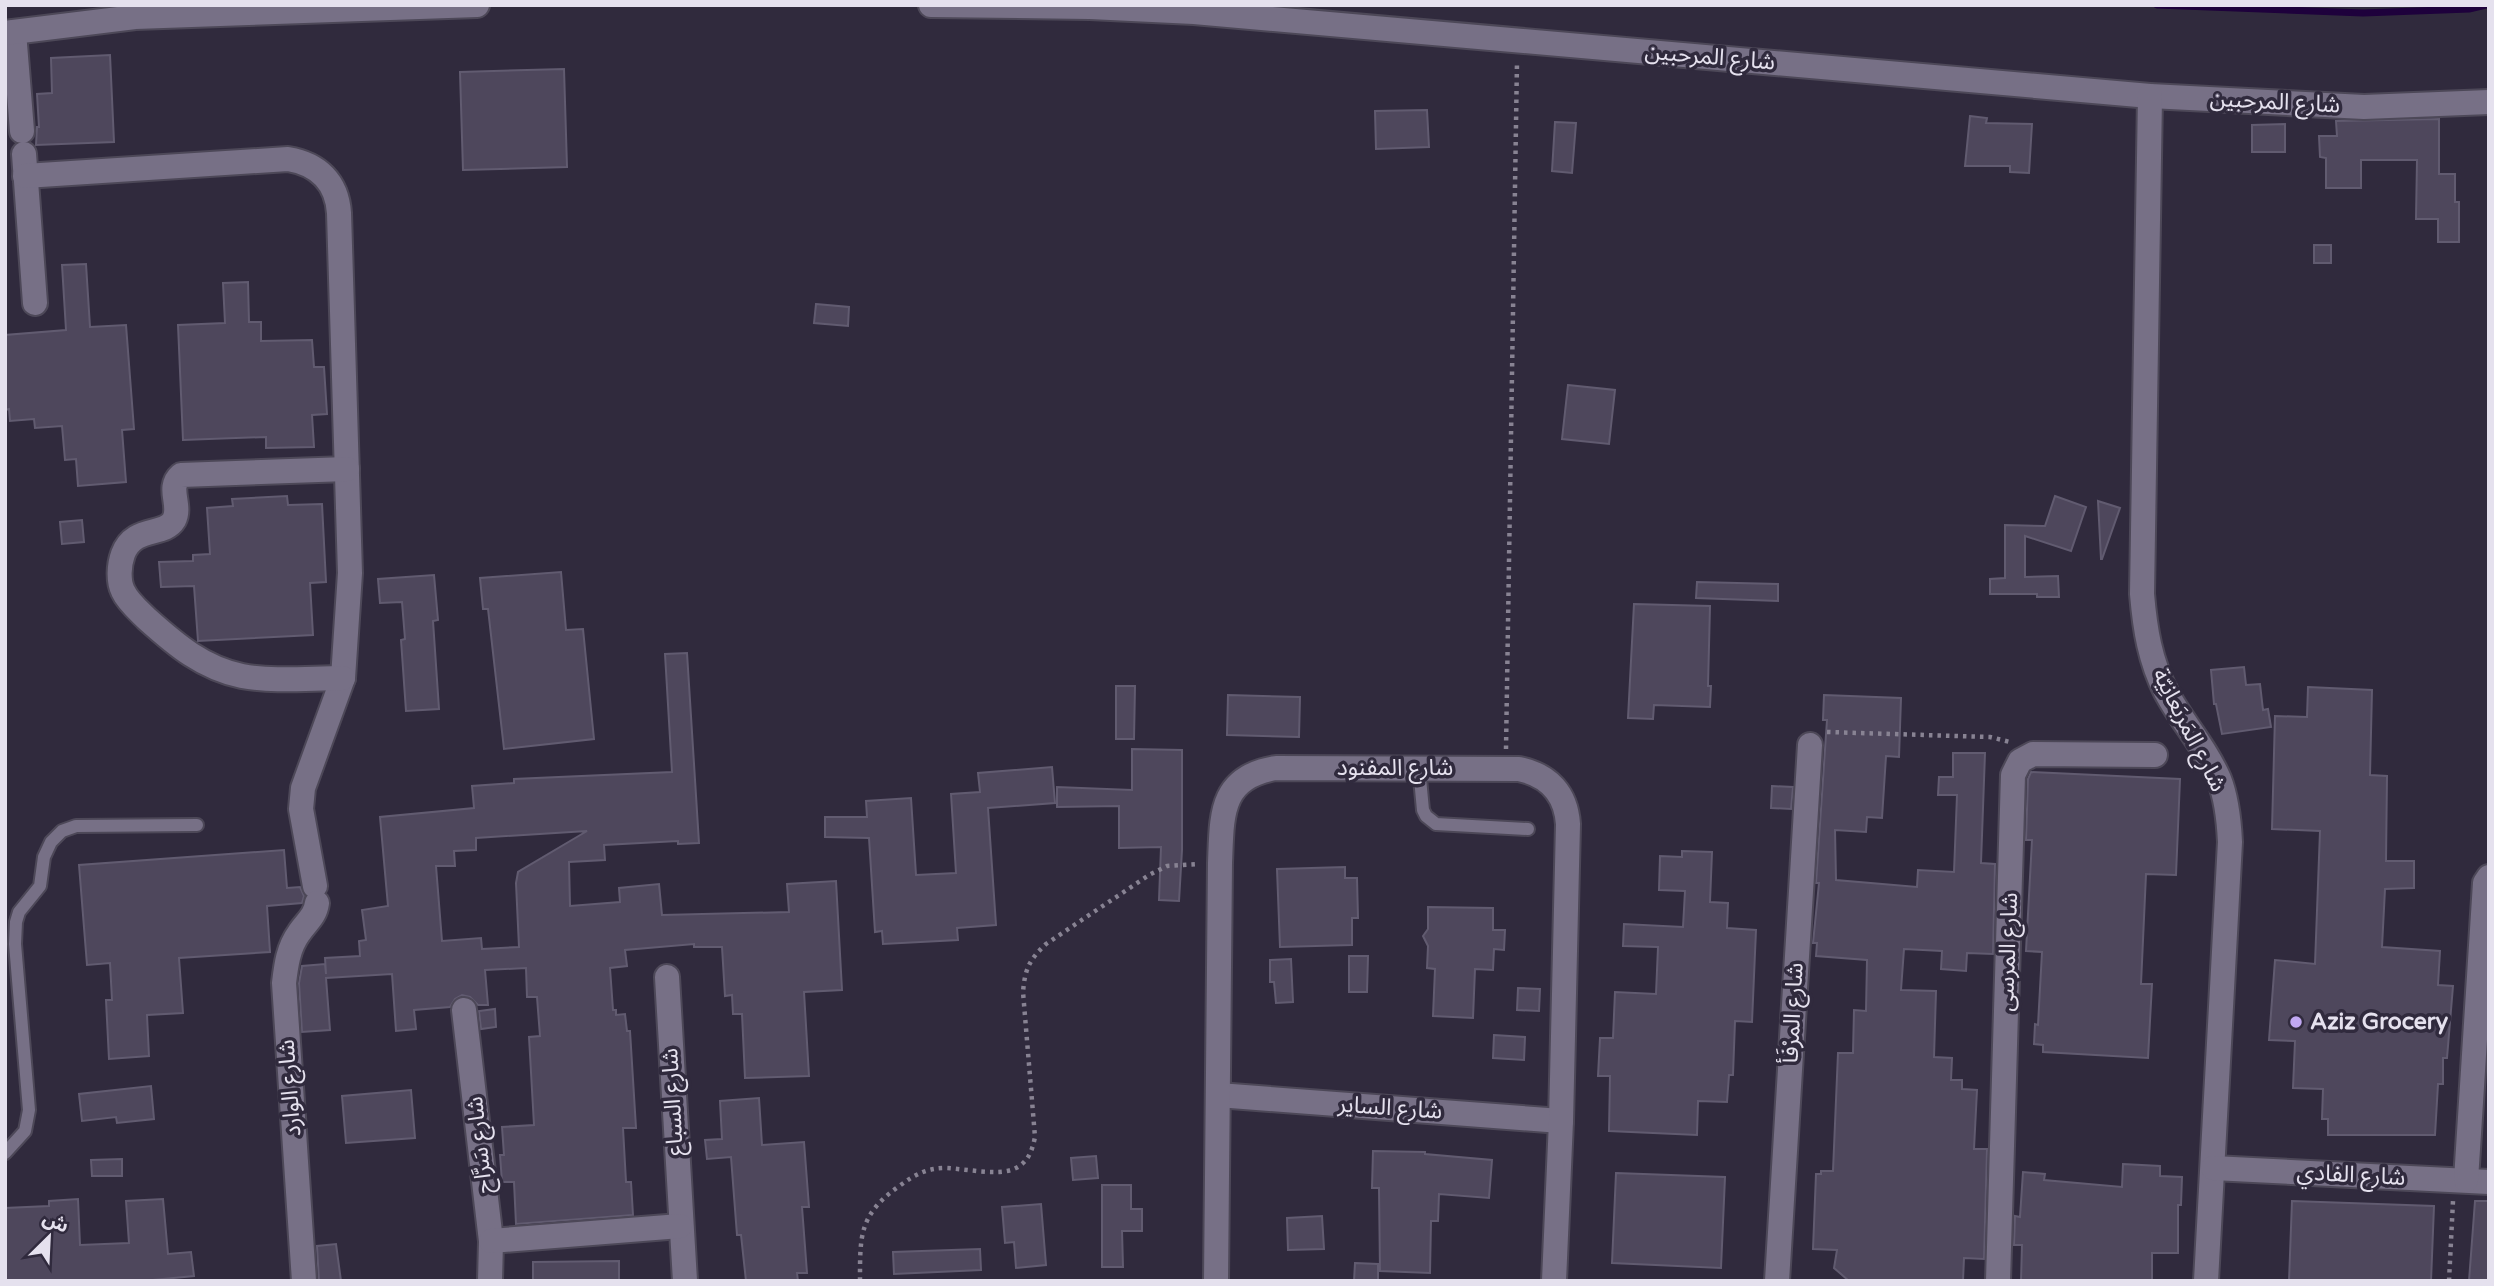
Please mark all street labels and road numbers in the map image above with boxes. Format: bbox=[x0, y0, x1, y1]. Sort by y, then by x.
street label: شارع المرحبين bbox=[1644, 37, 1776, 79]
street label: شارع المرحبين bbox=[2209, 85, 2341, 121]
street label: شارع المَربَعانِيّة bbox=[2144, 664, 2232, 797]
street label: شارع المفنود bbox=[1337, 754, 1453, 784]
street label: شارع المرسى bbox=[1992, 892, 2026, 1012]
street label: شارع المرْفَأ bbox=[1775, 962, 1812, 1065]
street label: شارع الوارد bbox=[273, 1038, 309, 1138]
street label: شارع السباع bbox=[656, 1047, 692, 1157]
street label: شارع الساير bbox=[1336, 1090, 1443, 1128]
street label: شارع سَرَّاح bbox=[461, 1095, 501, 1195]
street label: شارع الفادي bbox=[2296, 1158, 2406, 1194]

